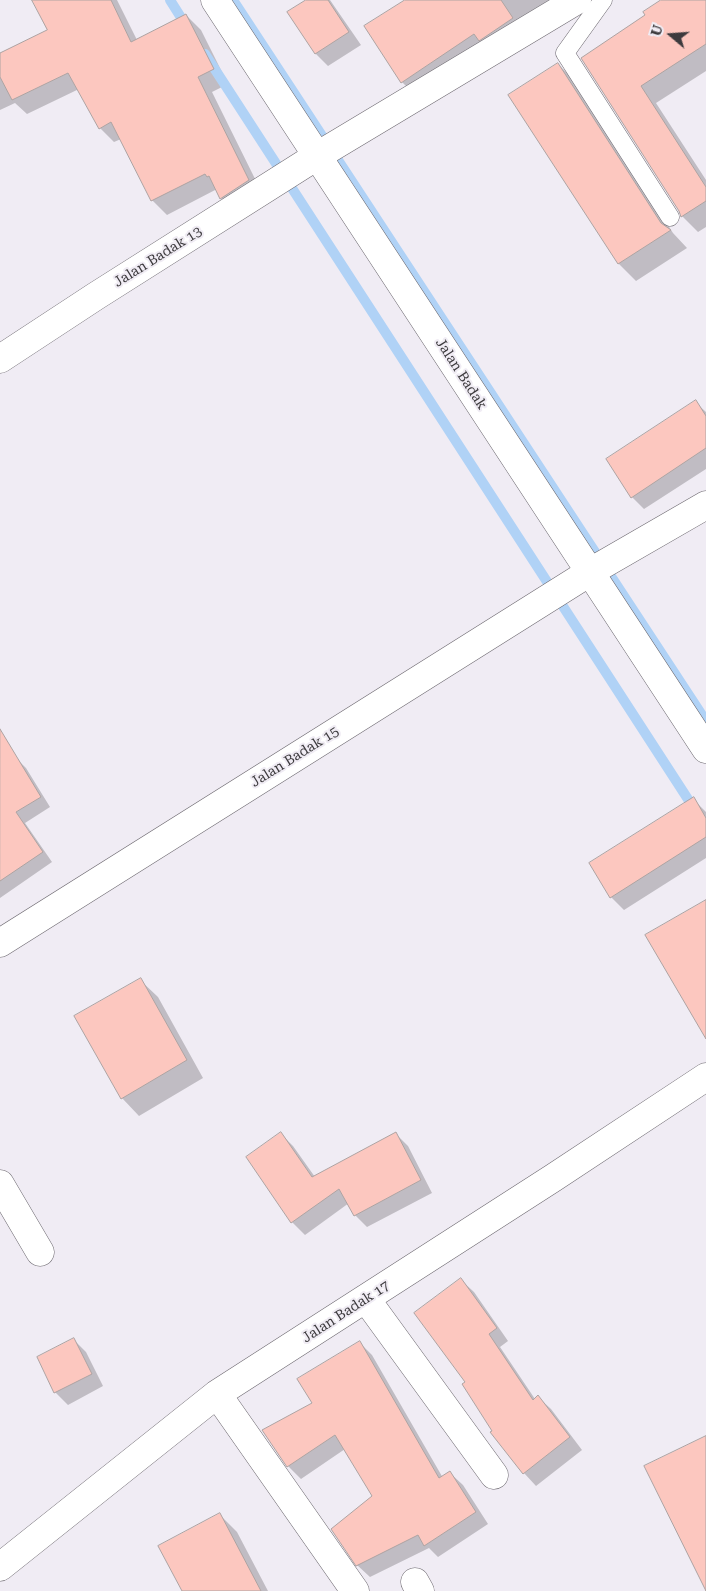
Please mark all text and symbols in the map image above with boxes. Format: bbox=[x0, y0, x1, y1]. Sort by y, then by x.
north arrow bbox=[646, 10, 696, 60]
text: U bbox=[647, 23, 666, 38]
street label: Jalan Badak 13 bbox=[111, 223, 205, 291]
street label: Jalan Badak bbox=[432, 335, 490, 413]
street label: Jalan Badak 15 bbox=[248, 723, 342, 791]
street label: Jalan Badak 17 bbox=[299, 1277, 393, 1347]

